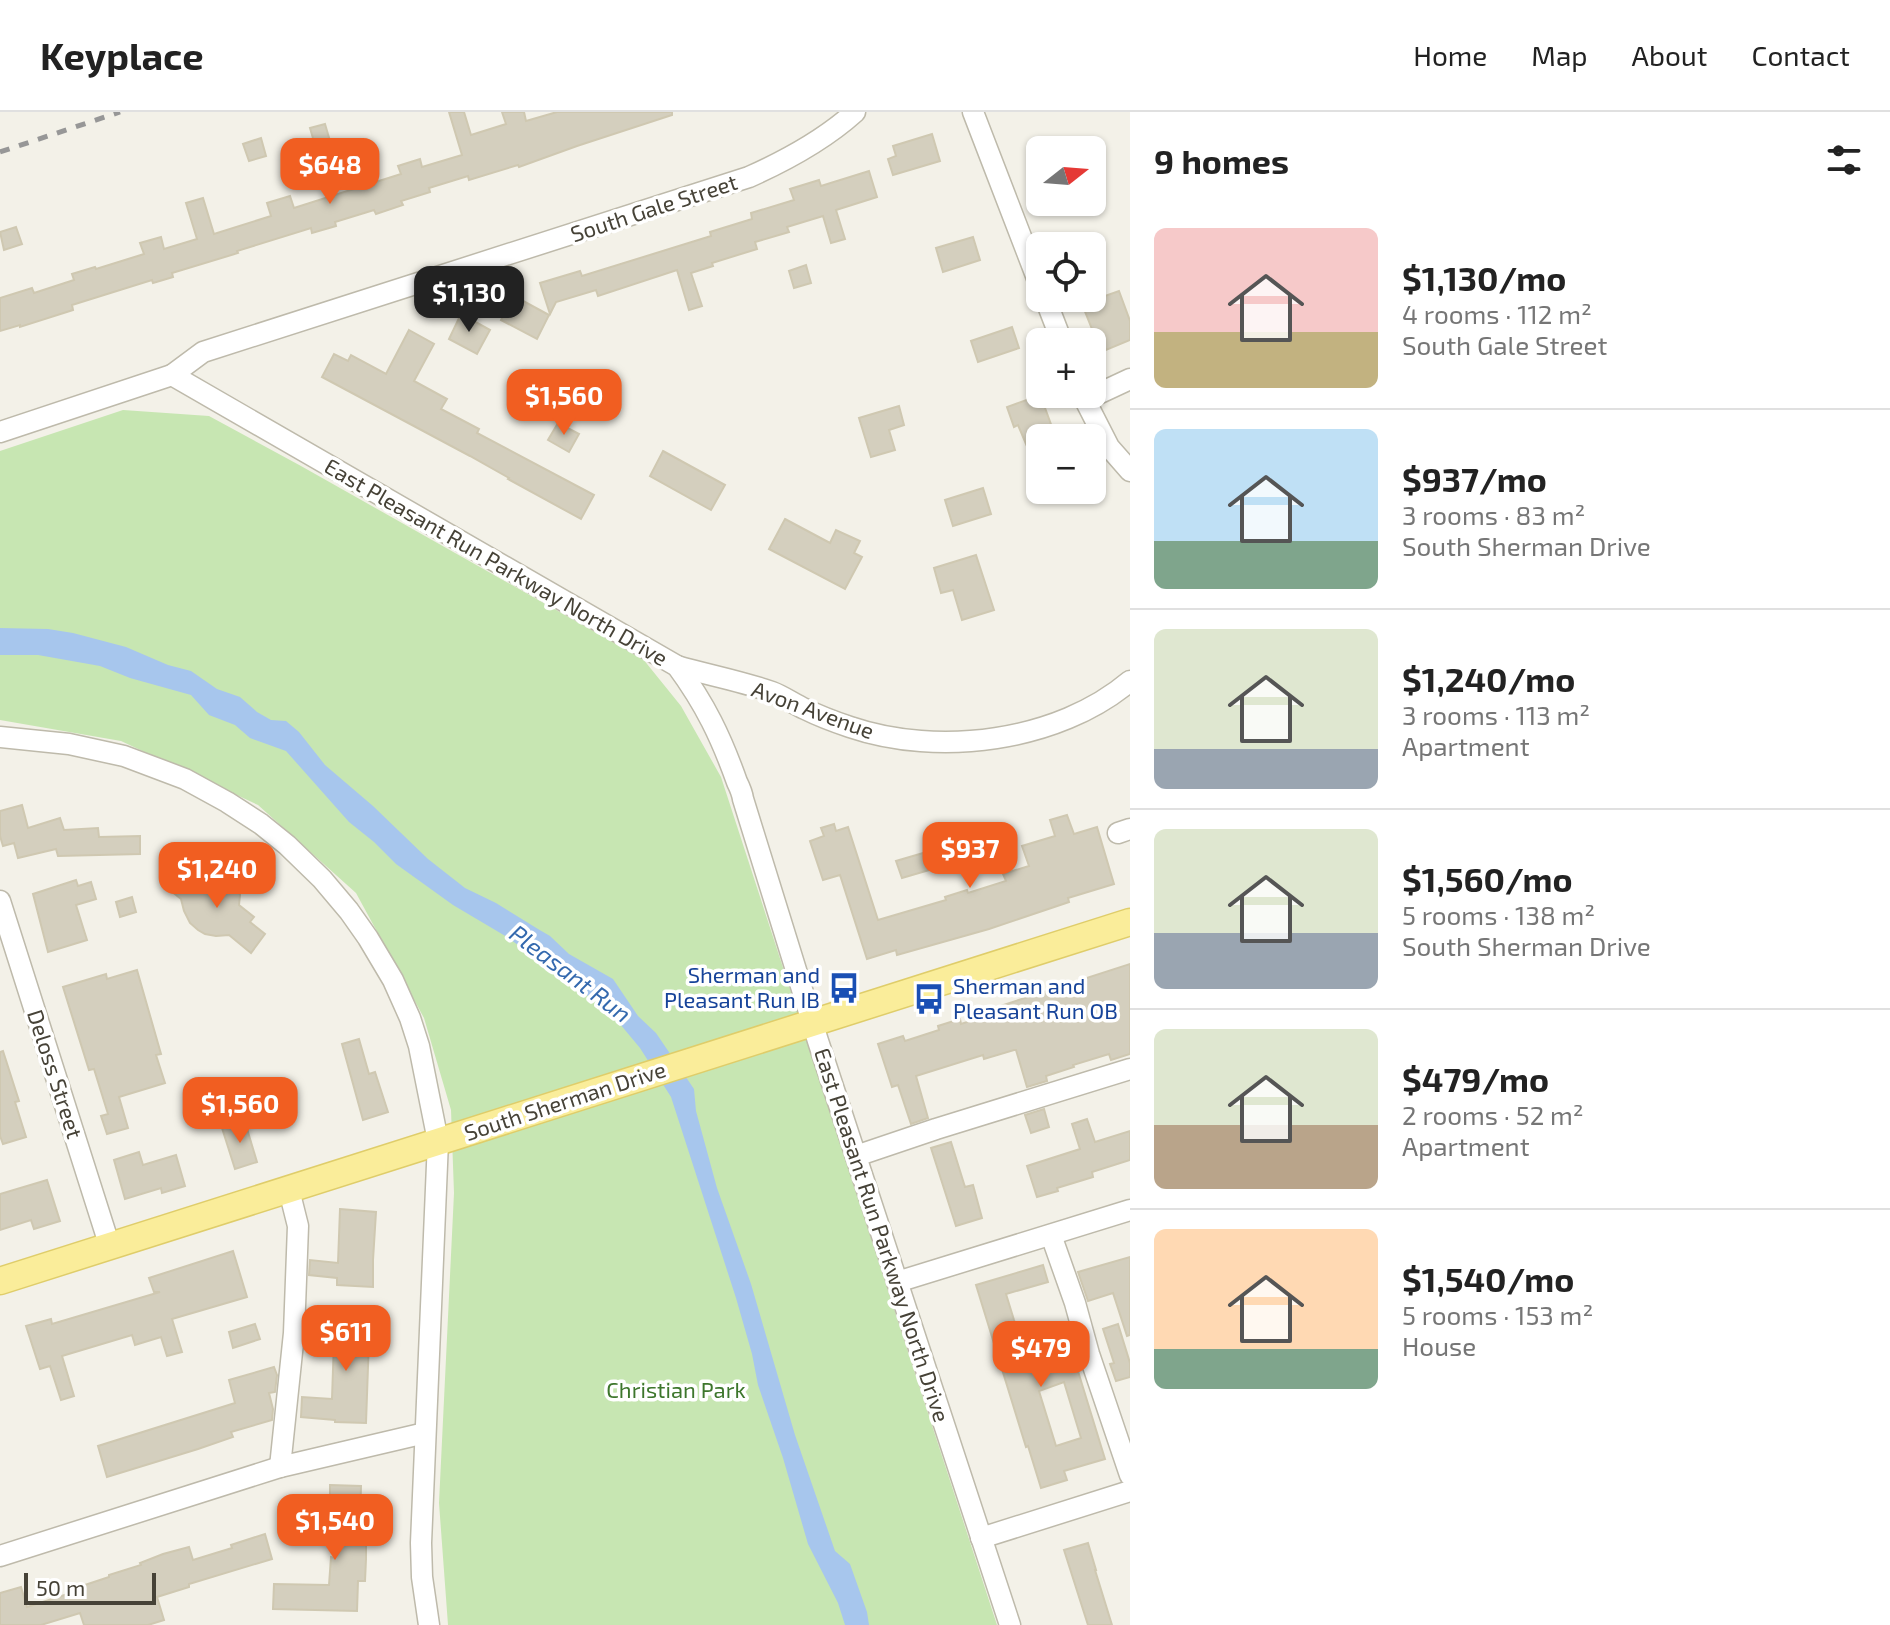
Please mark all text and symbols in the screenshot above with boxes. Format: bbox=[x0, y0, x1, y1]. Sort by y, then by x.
text: Keyplace bbox=[40, 32, 204, 78]
text: Home bbox=[1413, 38, 1487, 72]
text: Map bbox=[1531, 38, 1588, 72]
text: About bbox=[1632, 38, 1707, 72]
text: Contact bbox=[1751, 38, 1850, 72]
north arrow bbox=[1026, 136, 1106, 216]
map controls bbox=[1026, 136, 1106, 504]
pin: $648 bbox=[283, 138, 377, 206]
icon: filters bbox=[1822, 138, 1866, 182]
text: 9 homes bbox=[1154, 140, 1289, 181]
text: $648 bbox=[298, 148, 362, 179]
street label: South Gale Street bbox=[567, 168, 740, 246]
button: locate bbox=[1026, 232, 1106, 312]
text: $1,130/mo bbox=[1402, 257, 1566, 298]
icon: home bbox=[1218, 260, 1314, 356]
pin: $1,130 bbox=[404, 266, 534, 334]
text: $1,130 bbox=[432, 276, 506, 307]
text: 4 rooms · 112 m² bbox=[1402, 298, 1592, 329]
button: + bbox=[1026, 328, 1106, 408]
text: South Gale Street bbox=[1402, 329, 1607, 360]
pin: $1,560 bbox=[499, 369, 629, 437]
text: $1,560 bbox=[525, 379, 603, 410]
button: − bbox=[1026, 424, 1106, 504]
street label: East Pleasant Run Parkway North Drive bbox=[320, 452, 673, 670]
text: $937/mo bbox=[1402, 458, 1547, 499]
icon: home bbox=[1218, 461, 1314, 557]
text: 3 rooms · 83 m² bbox=[1402, 499, 1585, 530]
text: South Sherman Drive bbox=[1402, 530, 1651, 561]
text: $1,240/mo bbox=[1402, 658, 1575, 699]
icon: home bbox=[1218, 661, 1314, 757]
street label: Avon Avenue bbox=[749, 675, 878, 743]
text: 3 rooms · 113 m² bbox=[1402, 699, 1590, 730]
text: Apartment bbox=[1402, 730, 1530, 761]
pin: $937 bbox=[923, 822, 1017, 890]
text: $937 bbox=[941, 832, 999, 863]
pin: $1,240 bbox=[152, 842, 282, 910]
text: $1,240 bbox=[177, 852, 257, 883]
text: $1,560/mo bbox=[1402, 858, 1573, 899]
icon: home bbox=[1218, 861, 1314, 957]
text: 5 rooms · 138 m² bbox=[1402, 899, 1595, 930]
water label: Pleasant Run bbox=[505, 918, 637, 1028]
text: South Sherman Drive bbox=[1402, 930, 1651, 961]
place label: Sherman and Pleasant Run IB bbox=[664, 961, 820, 1012]
bus stop icon: Sherman and Pleasant Run IB bbox=[827, 971, 861, 1005]
place label: Sherman and Pleasant Run OB bbox=[953, 972, 1118, 1023]
bus stop icon: Sherman and Pleasant Run OB bbox=[912, 982, 946, 1016]
street label: Deloss Street bbox=[23, 1006, 89, 1141]
street label: East Pleasant Run Parkway North Drive bbox=[810, 1044, 956, 1425]
street label: South Sherman Drive bbox=[461, 1055, 669, 1145]
text: $479/mo bbox=[1402, 1058, 1549, 1099]
icon: home bbox=[1218, 1061, 1314, 1157]
pin: $1,560 bbox=[175, 1077, 305, 1145]
text: $1,560 bbox=[201, 1087, 279, 1118]
text: 2 rooms · 52 m² bbox=[1402, 1099, 1584, 1130]
text: Apartment bbox=[1402, 1130, 1530, 1161]
text: $1,540/mo bbox=[1402, 1258, 1574, 1299]
icon: home bbox=[1218, 1261, 1314, 1357]
text: 5 rooms · 153 m² bbox=[1402, 1299, 1593, 1330]
pin: $611 bbox=[299, 1305, 393, 1373]
text: $611 bbox=[320, 1315, 372, 1346]
pin: $479 bbox=[994, 1321, 1088, 1389]
text: House bbox=[1402, 1330, 1476, 1361]
text: $479 bbox=[1011, 1331, 1071, 1362]
park label: Christian Park bbox=[606, 1376, 746, 1402]
pin: $1,540 bbox=[270, 1494, 400, 1562]
text: $1,540 bbox=[295, 1504, 375, 1535]
scale bar bbox=[24, 1569, 156, 1605]
text: 50 m bbox=[36, 1574, 85, 1600]

